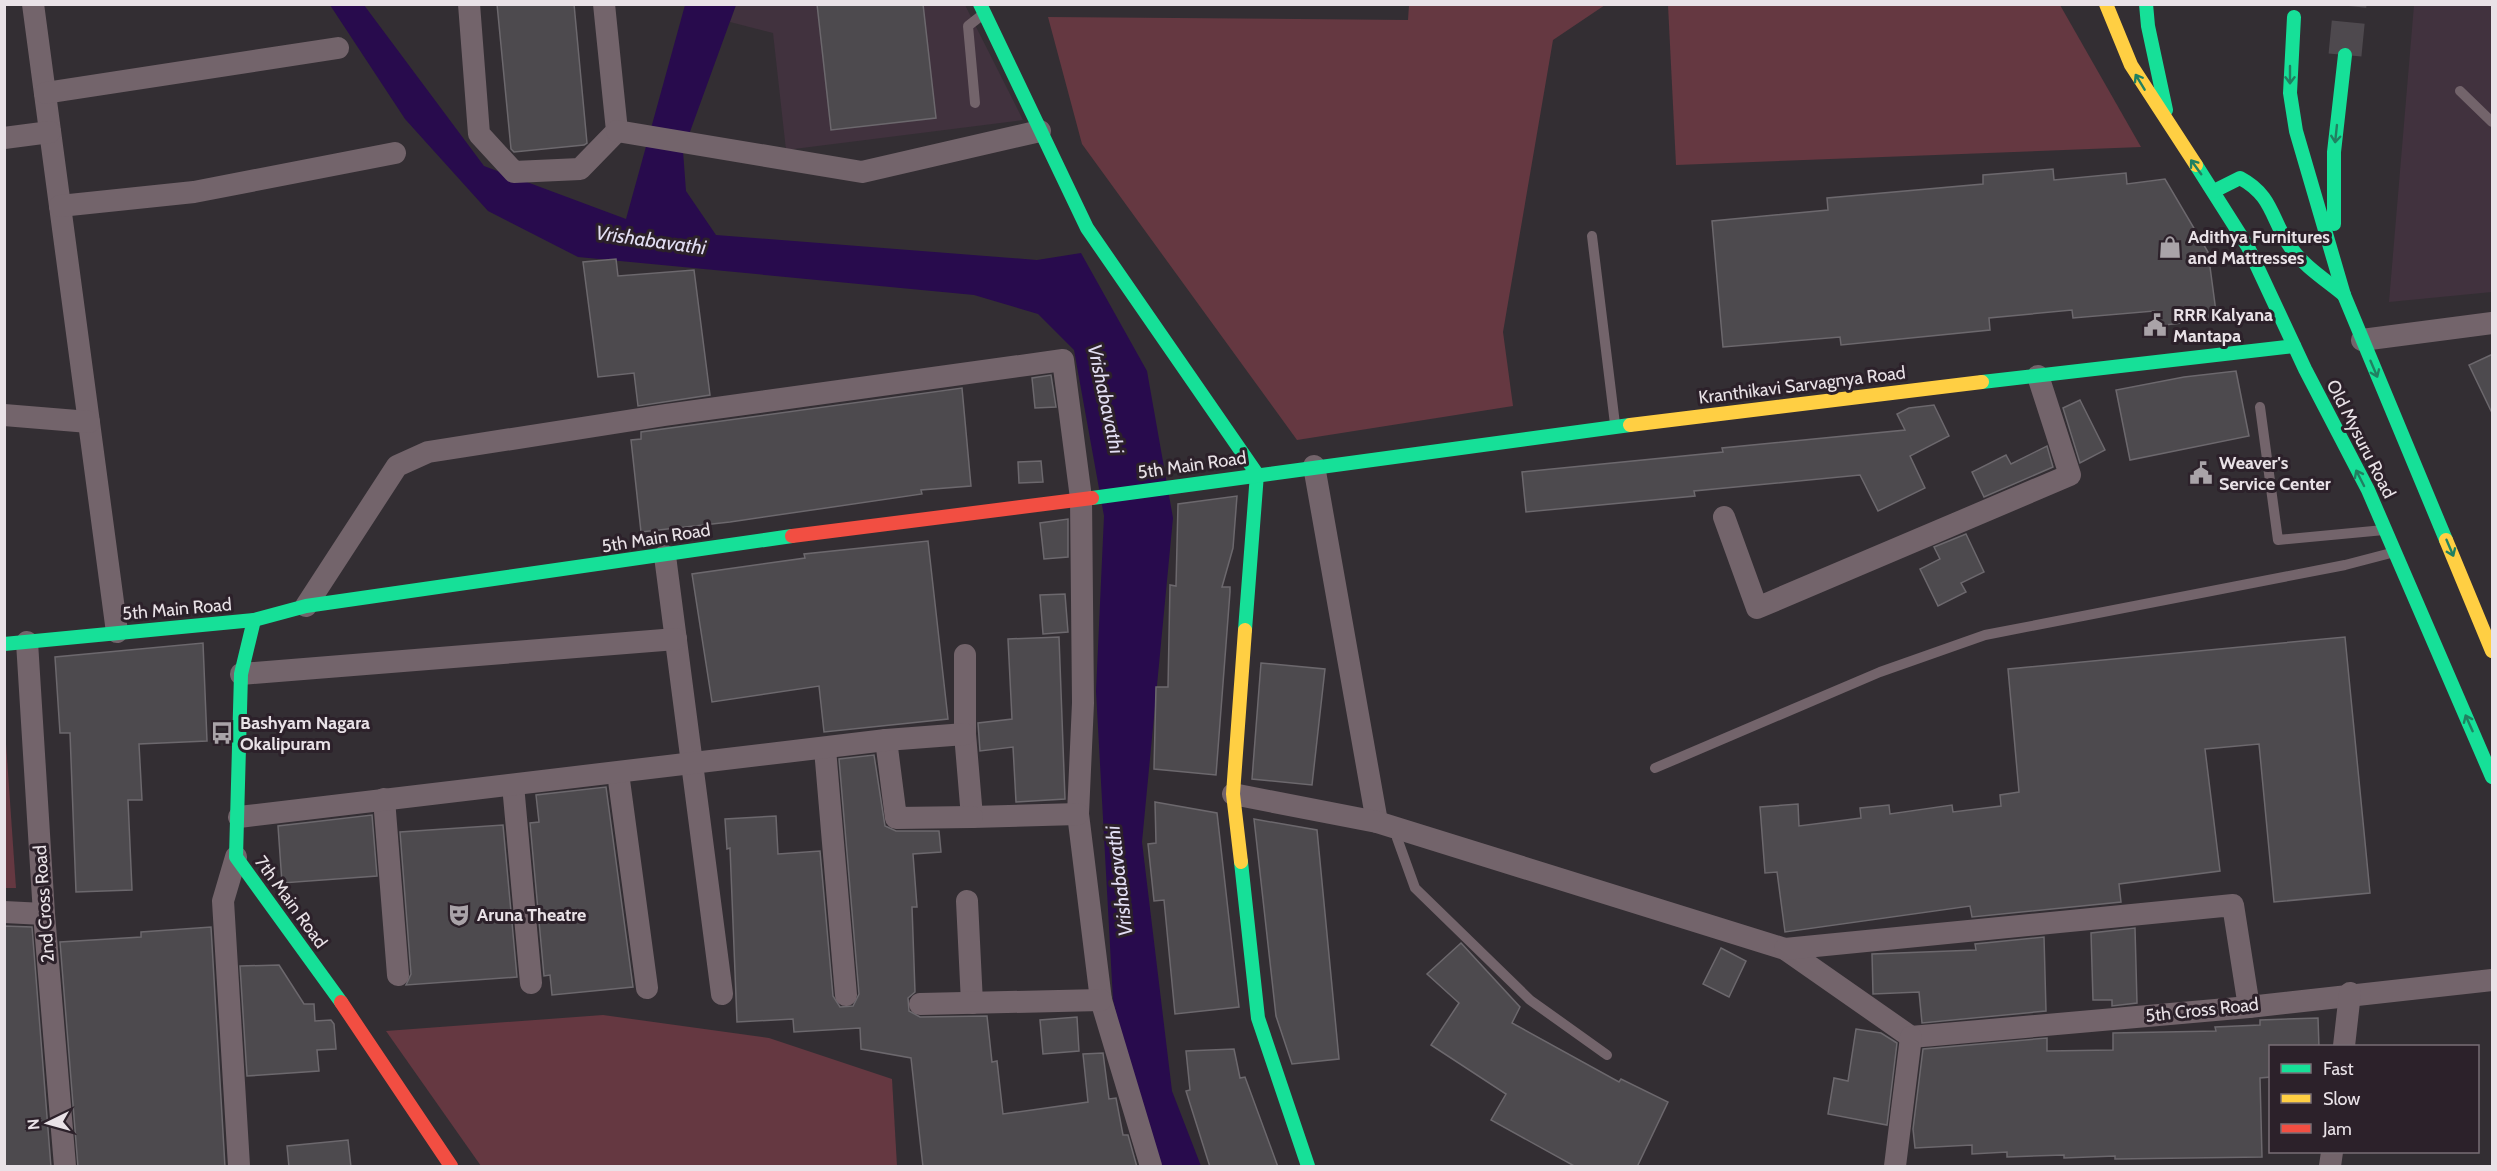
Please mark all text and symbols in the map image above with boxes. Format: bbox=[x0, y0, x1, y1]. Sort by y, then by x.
one-way arrow bbox=[2284, 65, 2296, 85]
one-way arrow bbox=[2134, 74, 2146, 91]
one-way arrow bbox=[2330, 124, 2341, 143]
one-way arrow bbox=[2190, 159, 2202, 175]
water label: Vrishabavathi bbox=[594, 220, 708, 260]
place label: Adithya Furnitures and Mattresses bbox=[2188, 226, 2330, 269]
shop icon: Adithya Furnitures and Mattresses bbox=[2157, 234, 2183, 260]
place label: RRR Kalyana Mantapa bbox=[2173, 304, 2273, 347]
public building icon: RRR Kalyana Mantapa bbox=[2142, 312, 2168, 338]
water label: Vrishabavathi bbox=[1083, 342, 1129, 457]
one-way arrow bbox=[2369, 359, 2380, 377]
street label: Kranthikavi Sarvagnya Road bbox=[1697, 361, 1907, 409]
street label: Old Mysuru Road bbox=[2322, 376, 2400, 502]
street label: 5th Main Road bbox=[1136, 446, 1248, 484]
place label: Weaver's Service Center bbox=[2219, 452, 2331, 495]
public building icon: Weaver's Service Center bbox=[2188, 460, 2214, 486]
one-way arrow bbox=[2354, 469, 2365, 487]
street label: 5th Main Road bbox=[600, 519, 712, 557]
one-way arrow bbox=[2445, 539, 2456, 557]
street label: 5th Main Road bbox=[121, 593, 233, 625]
place label: Bashyam Nagara Okalipuram bbox=[240, 712, 370, 755]
one-way arrow bbox=[2463, 714, 2474, 733]
bus stop icon: Bashyam Nagara Okalipuram bbox=[209, 720, 235, 746]
water label: Vrishabavathi bbox=[1100, 824, 1138, 938]
street label: 2nd Cross Road bbox=[29, 844, 59, 964]
street label: 7th Main Road bbox=[250, 851, 332, 953]
theatre icon: Aruna Theatre bbox=[446, 902, 472, 928]
place label: Aruna Theatre bbox=[477, 904, 586, 926]
street label: 5th Cross Road bbox=[2144, 993, 2260, 1027]
legend bbox=[2269, 1045, 2479, 1153]
text: Fast bbox=[2323, 1058, 2354, 1080]
text: Slow bbox=[2323, 1088, 2360, 1110]
north arrow bbox=[18, 1093, 78, 1153]
text: N bbox=[24, 1118, 44, 1131]
text: Jam bbox=[2322, 1118, 2352, 1140]

